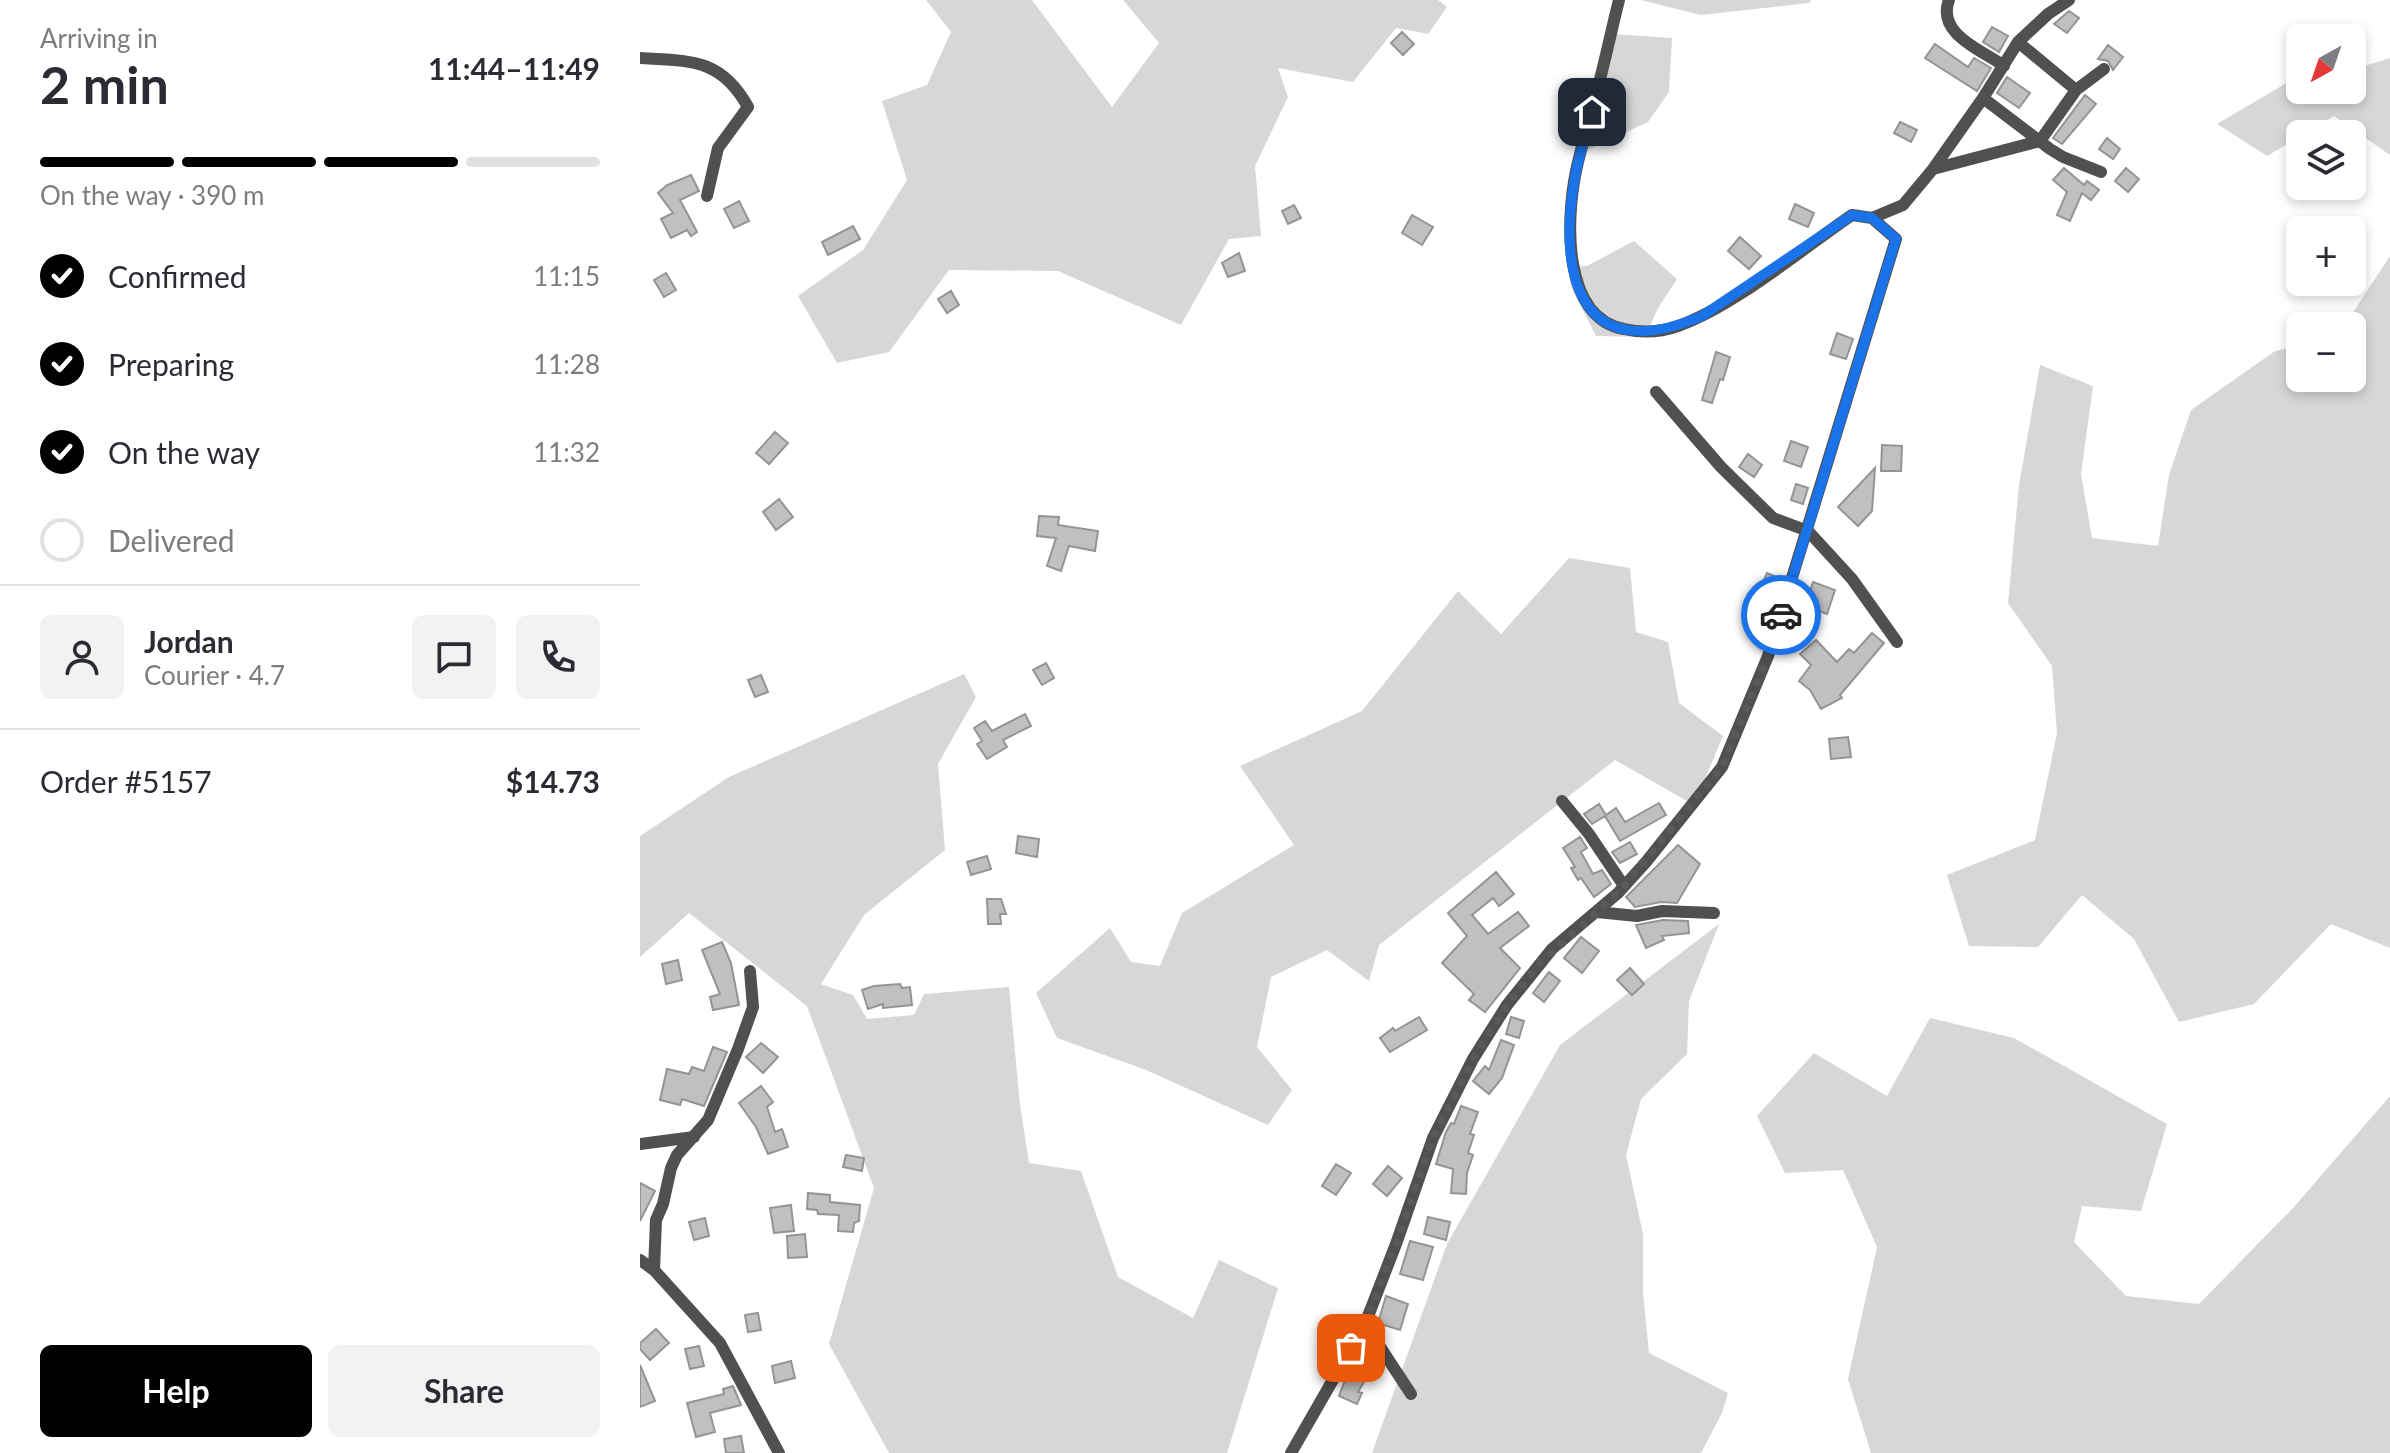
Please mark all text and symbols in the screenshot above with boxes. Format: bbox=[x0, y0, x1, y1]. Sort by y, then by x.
text: Arriving in bbox=[40, 22, 158, 54]
north arrow bbox=[2286, 24, 2366, 104]
map controls bbox=[2286, 24, 2366, 392]
text: 11:44–11:49 bbox=[428, 50, 600, 86]
text: 2 min bbox=[40, 53, 169, 115]
pin bbox=[1558, 78, 1626, 146]
icon: home bbox=[1570, 90, 1614, 134]
button: layers bbox=[2286, 120, 2366, 200]
text: On the way · 390 m bbox=[40, 179, 264, 211]
button: + bbox=[2286, 216, 2366, 296]
icon: check bbox=[40, 254, 84, 298]
text: Confirmed bbox=[108, 258, 247, 294]
text: 11:15 bbox=[533, 260, 600, 292]
button: − bbox=[2286, 312, 2366, 392]
icon: check bbox=[40, 342, 84, 386]
text: Preparing bbox=[108, 346, 234, 382]
text: 11:28 bbox=[533, 348, 600, 380]
icon: check bbox=[40, 430, 84, 474]
text: On the way bbox=[108, 434, 260, 470]
text: 11:32 bbox=[533, 436, 600, 468]
text: Delivered bbox=[108, 522, 235, 558]
courier bbox=[1741, 575, 1821, 655]
icon: car bbox=[1759, 593, 1803, 637]
button: person bbox=[40, 615, 124, 699]
button: chat bbox=[412, 615, 496, 699]
button: phone bbox=[516, 615, 600, 699]
text: Jordan bbox=[144, 623, 234, 659]
text: Courier · 4.7 bbox=[144, 659, 285, 691]
text: Order #5157 bbox=[40, 763, 212, 799]
text: $14.73 bbox=[506, 763, 600, 799]
pin bbox=[1317, 1314, 1385, 1382]
icon: bag bbox=[1329, 1326, 1373, 1370]
button: Help bbox=[40, 1345, 312, 1437]
button: Share bbox=[328, 1345, 600, 1437]

